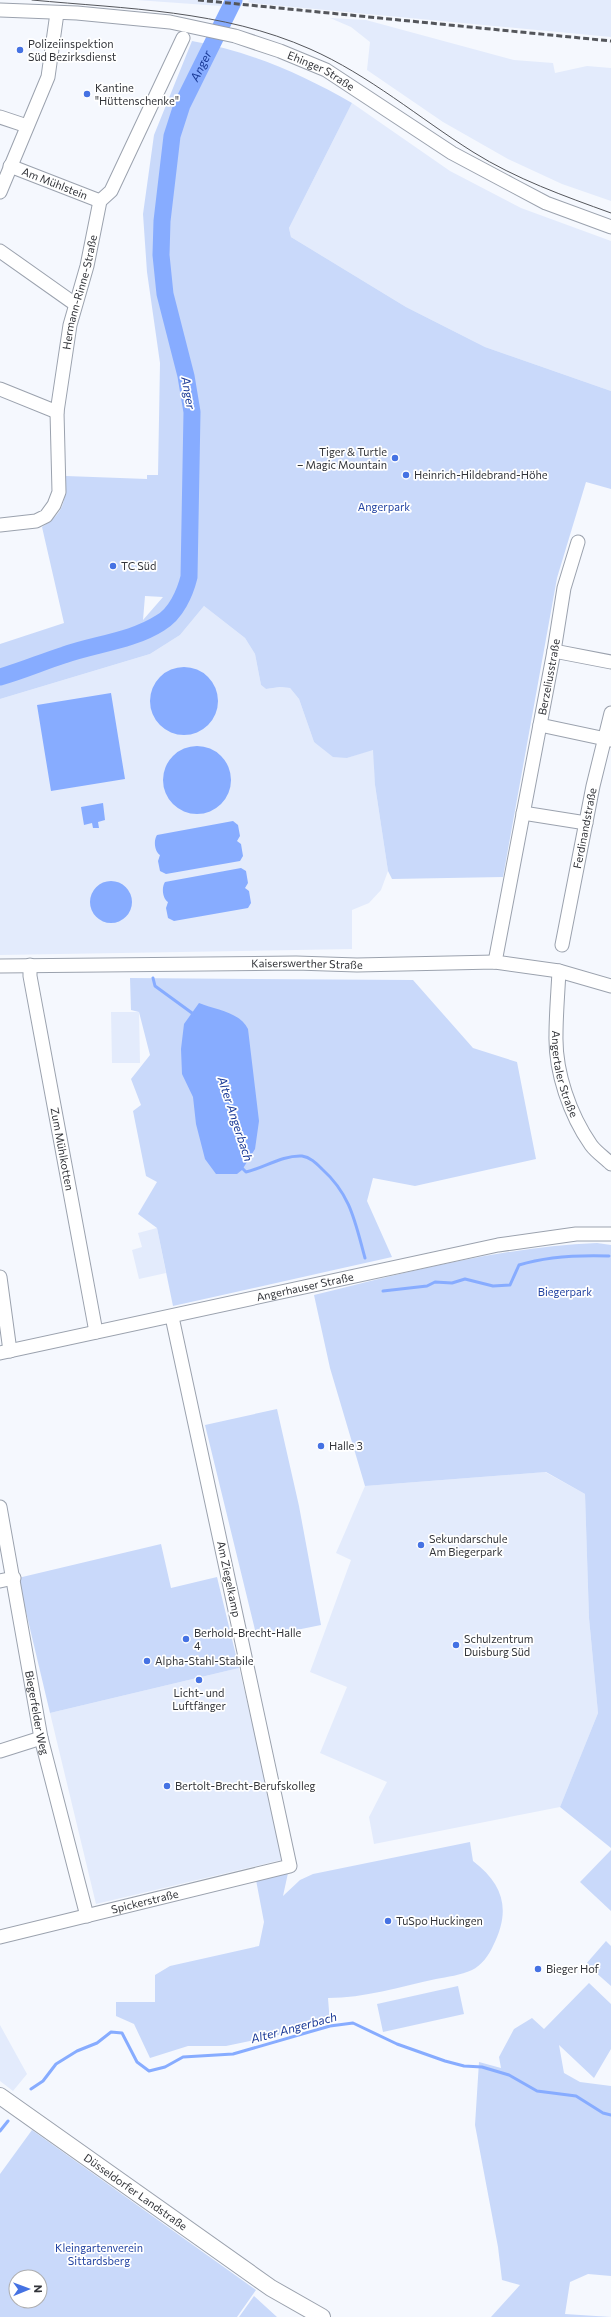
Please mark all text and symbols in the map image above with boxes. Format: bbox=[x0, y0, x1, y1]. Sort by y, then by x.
place label: Polizeiinspektion Süd Bezirksdienst bbox=[28, 37, 117, 63]
marker: Polizeiinspektion Süd Bezirksdienst bbox=[15, 45, 25, 55]
water label: Anger bbox=[186, 47, 214, 84]
street label: Ehinger Straße bbox=[286, 48, 357, 93]
place label: Kantine "Hüttenschenke" bbox=[95, 81, 179, 107]
marker: Kantine "Hüttenschenke" bbox=[82, 89, 92, 99]
street label: Am Mühlstein bbox=[20, 164, 90, 202]
street label: Hermann-Rinne-Straße bbox=[59, 233, 99, 350]
water label: Anger bbox=[179, 375, 199, 411]
place label: Tiger & Turtle – Magic Mountain bbox=[297, 445, 387, 471]
marker: Tiger & Turtle – Magic Mountain bbox=[390, 453, 400, 463]
place label: Heinrich-Hildebrand-Höhe bbox=[414, 468, 548, 481]
marker: Heinrich-Hildebrand-Höhe bbox=[401, 470, 411, 480]
park label: Angerpark bbox=[358, 500, 410, 513]
place label: TC Süd bbox=[121, 559, 156, 572]
marker: TC Süd bbox=[108, 561, 118, 571]
street label: Berzeliusstraße bbox=[535, 638, 562, 716]
street label: Ferdinandstraße bbox=[570, 786, 599, 870]
street label: Kaiserswerther Straße bbox=[251, 956, 363, 971]
street label: Angertaler Straße bbox=[550, 1031, 581, 1119]
water label: Alter Angerbach bbox=[215, 1074, 256, 1163]
street label: Zum Mühlkotten bbox=[48, 1106, 77, 1192]
street label: Angerhauser Straße bbox=[255, 1270, 355, 1303]
park label: Biegerpark bbox=[538, 1285, 592, 1298]
place label: Halle 3 bbox=[329, 1439, 363, 1452]
marker: Halle 3 bbox=[316, 1441, 326, 1451]
place label: Sekundarschule Am Biegerpark bbox=[429, 1532, 508, 1558]
street label: Am Ziegelkamp bbox=[215, 1540, 244, 1618]
marker: Sekundarschule Am Biegerpark bbox=[416, 1540, 426, 1550]
place label: Berhold-Brecht-Halle 4 bbox=[194, 1626, 302, 1652]
place label: Schulzentrum Duisburg Süd bbox=[464, 1632, 533, 1658]
marker: Berhold-Brecht-Halle 4 bbox=[181, 1634, 191, 1644]
marker: Schulzentrum Duisburg Süd bbox=[451, 1640, 461, 1650]
place label: Alpha-Stahl-Stabile bbox=[155, 1654, 254, 1667]
marker: Alpha-Stahl-Stabile bbox=[142, 1656, 152, 1666]
street label: Biegerfelder Weg bbox=[23, 1669, 52, 1756]
marker: Licht- und Luftfänger bbox=[194, 1675, 204, 1685]
place label: Licht- und Luftfänger bbox=[172, 1686, 226, 1712]
place label: Bertolt-Brecht-Berufskolleg bbox=[175, 1779, 316, 1792]
marker: Bertolt-Brecht-Berufskolleg bbox=[162, 1781, 172, 1791]
street label: Spickerstraße bbox=[110, 1887, 180, 1916]
place label: TuSpo Huckingen bbox=[396, 1914, 483, 1927]
marker: TuSpo Huckingen bbox=[383, 1916, 393, 1926]
place label: Bieger Hof bbox=[546, 1962, 600, 1975]
marker: Bieger Hof bbox=[533, 1964, 543, 1974]
water label: Alter Angerbach bbox=[248, 2009, 338, 2046]
street label: Düsseldorfer Landstraße bbox=[82, 2151, 190, 2233]
park label: Kleingartenverein Sittardsberg bbox=[55, 2241, 143, 2267]
north arrow bbox=[8, 2269, 48, 2309]
text: N bbox=[32, 2285, 45, 2293]

